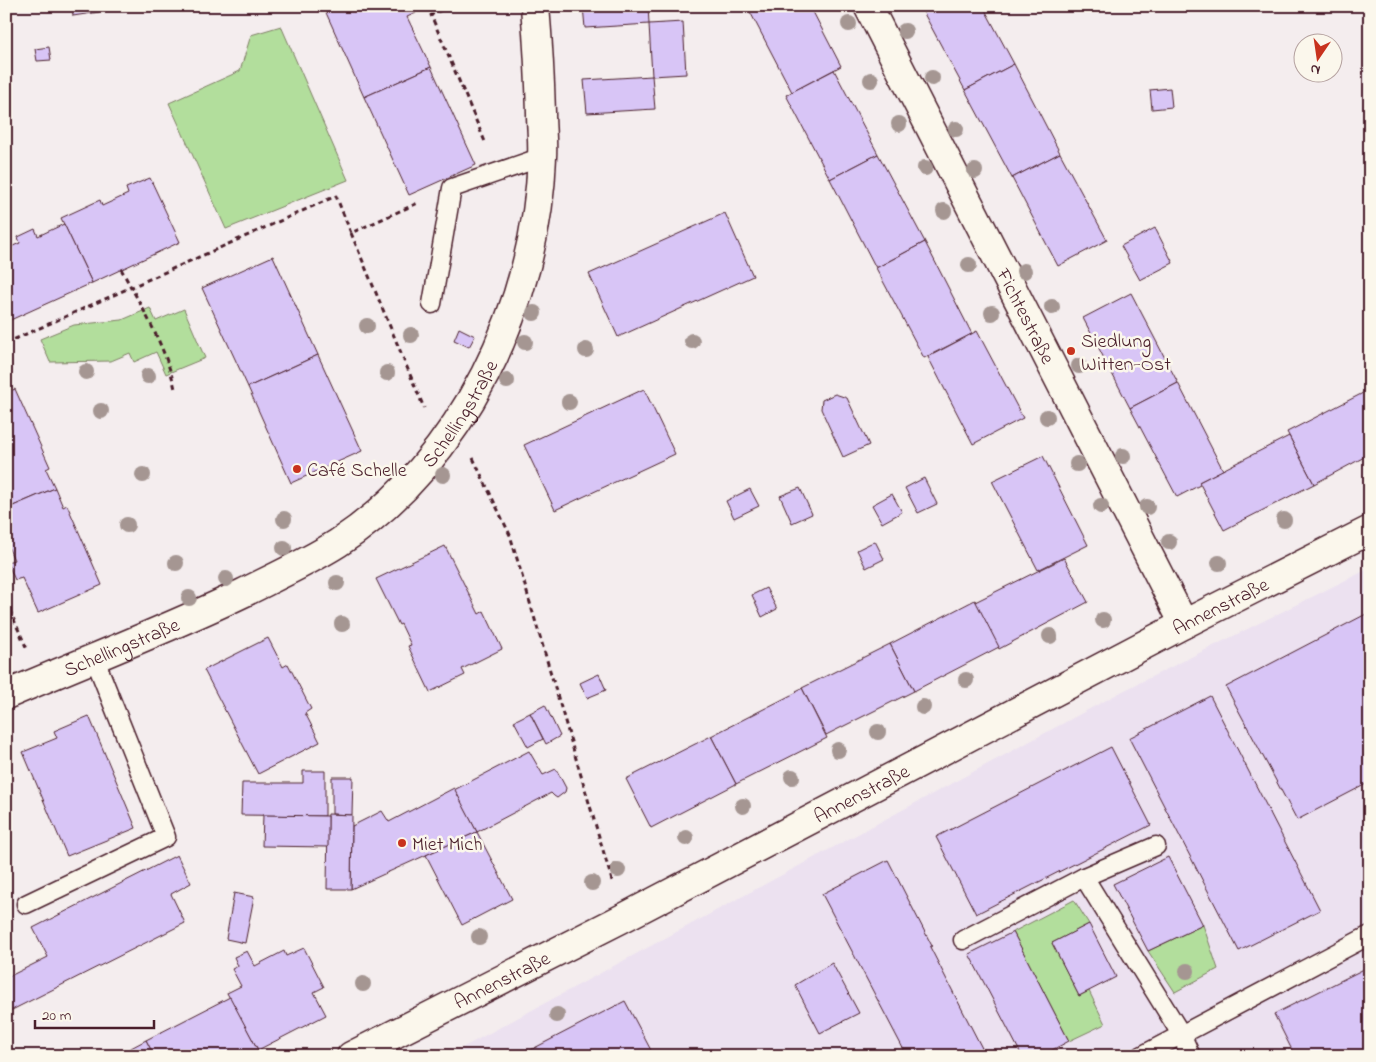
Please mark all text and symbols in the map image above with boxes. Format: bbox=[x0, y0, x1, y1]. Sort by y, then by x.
north arrow bbox=[1294, 32, 1344, 82]
text: N bbox=[1308, 58, 1322, 80]
street label: Fichtestraße bbox=[987, 263, 1061, 370]
place label: Siedlung Witten-Ost bbox=[1081, 328, 1171, 380]
marker: Siedlung Witten-Ost bbox=[1065, 345, 1077, 357]
street label: Schellingstraße bbox=[416, 356, 507, 475]
place label: Café Schelle bbox=[307, 457, 407, 486]
marker: Café Schelle bbox=[291, 463, 303, 475]
street label: Annenstraße bbox=[1168, 571, 1274, 644]
street label: Schellingstraße bbox=[60, 612, 185, 686]
street label: Annenstraße bbox=[809, 758, 915, 832]
place label: Miet Mich bbox=[412, 831, 483, 860]
marker: Miet Mich bbox=[396, 837, 408, 849]
street label: Annenstraße bbox=[450, 945, 556, 1018]
scale bar bbox=[35, 997, 154, 1029]
text: 20 m bbox=[42, 1005, 72, 1027]

